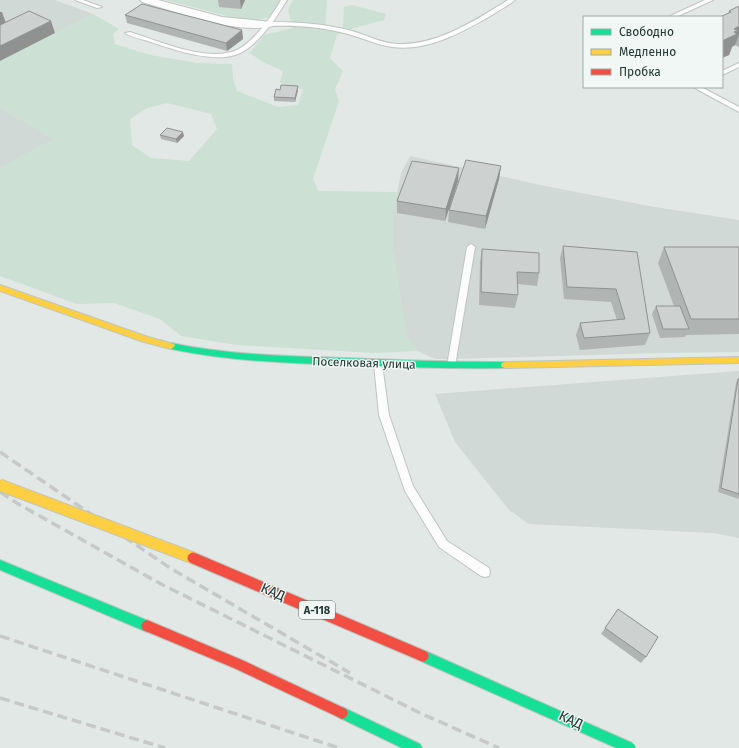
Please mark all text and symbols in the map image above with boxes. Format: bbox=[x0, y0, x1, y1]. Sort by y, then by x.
legend bbox=[583, 16, 723, 88]
text: Свободно bbox=[619, 25, 674, 39]
text: Медленно bbox=[619, 45, 676, 59]
text: Пробка bbox=[619, 65, 661, 79]
street label: Поселковая улица bbox=[312, 354, 416, 372]
street label: КАД bbox=[258, 579, 288, 605]
road number: А-118 bbox=[299, 601, 335, 619]
street label: КАД bbox=[556, 707, 586, 733]

